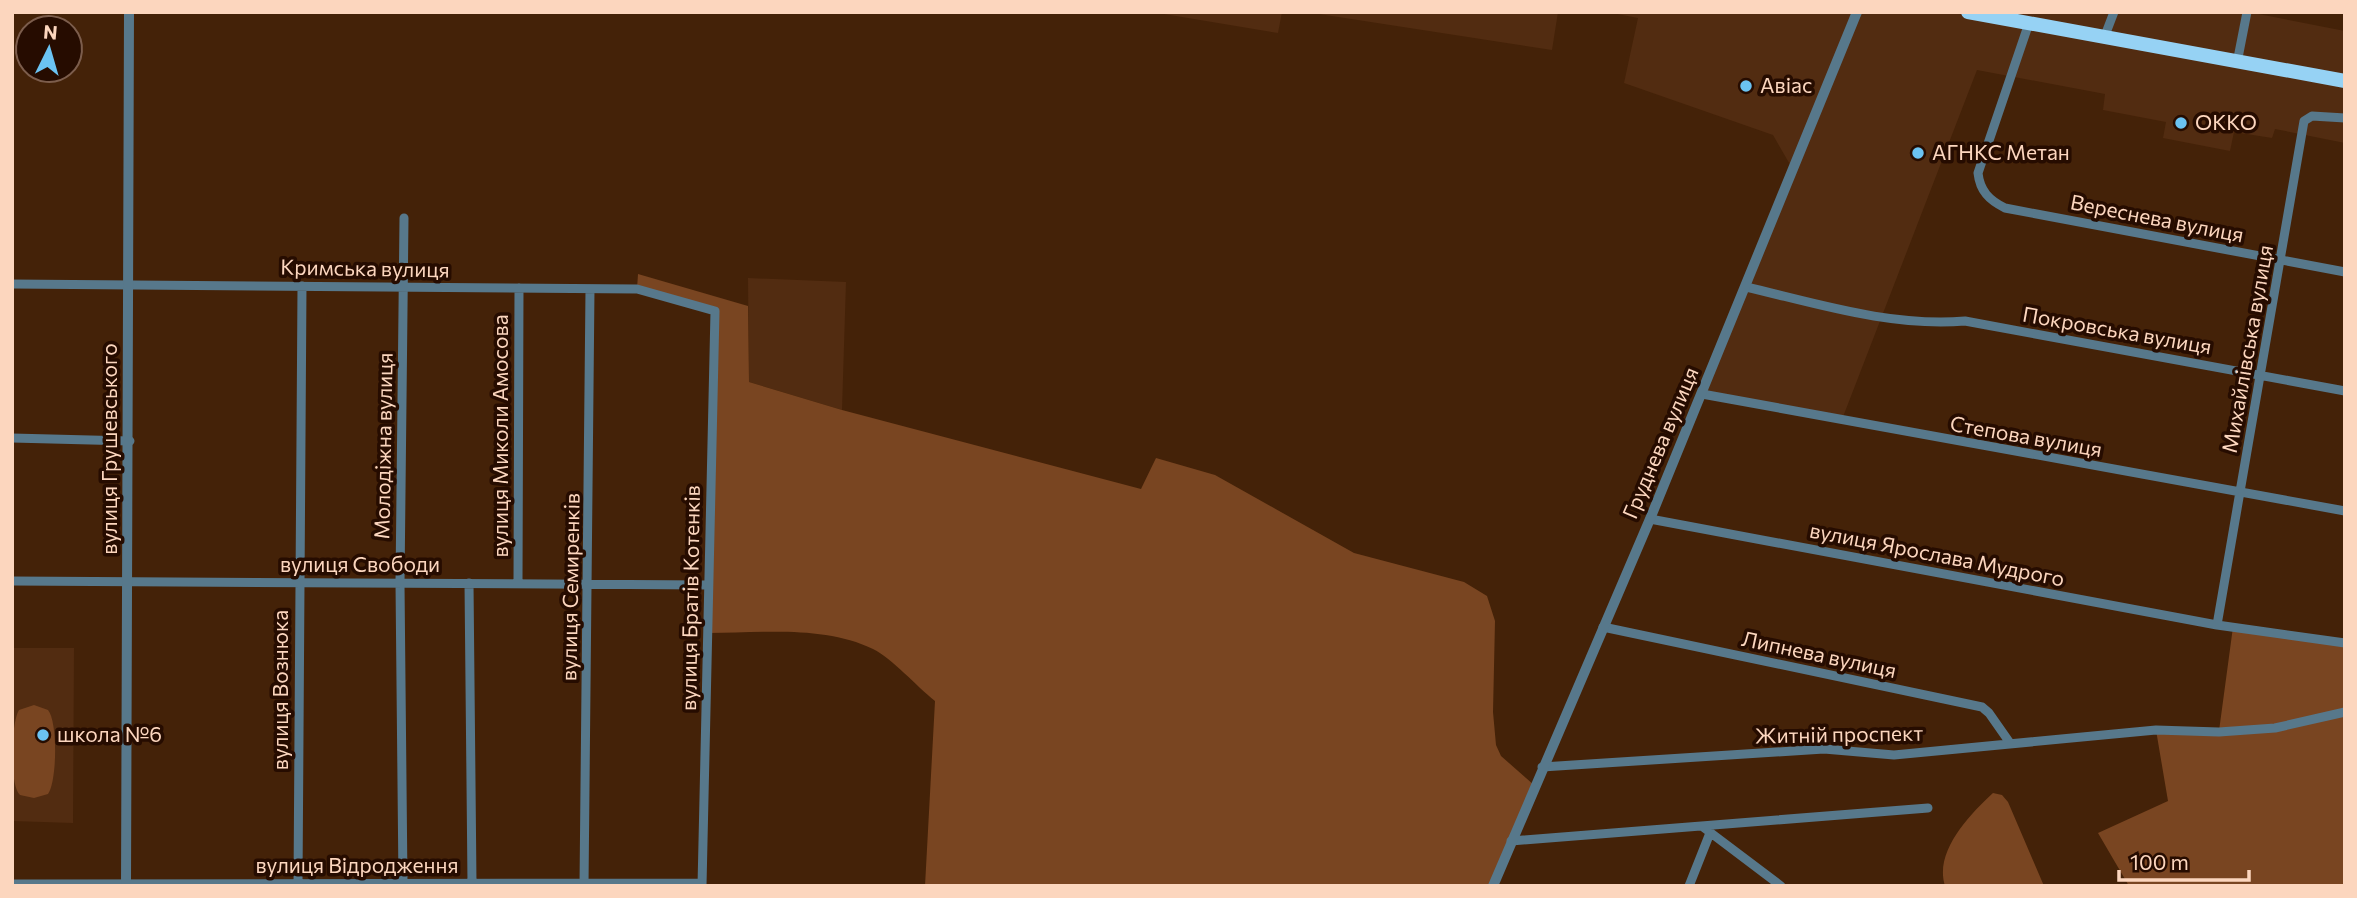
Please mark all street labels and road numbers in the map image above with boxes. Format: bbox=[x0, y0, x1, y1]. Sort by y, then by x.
street label: Вереснева вулиця bbox=[2068, 188, 2246, 247]
street label: Михайлівська вулиця bbox=[2216, 243, 2277, 455]
street label: Кримська вулиця bbox=[280, 254, 450, 281]
street label: Покровська вулиця bbox=[2021, 301, 2214, 358]
street label: вулиця Миколи Амосова bbox=[487, 314, 512, 558]
street label: вулиця Грушевського bbox=[96, 343, 121, 555]
street label: Молодіжна вулиця bbox=[368, 352, 397, 540]
street label: Груднева вулиця bbox=[1616, 363, 1703, 522]
street label: Степова вулиця bbox=[1948, 410, 2104, 461]
street label: вулиця Братів Котенків bbox=[675, 485, 704, 711]
street label: вулиця Семиренків bbox=[555, 493, 584, 681]
street label: вулиця Ярослава Мудрого bbox=[1808, 517, 2067, 591]
street label: вулиця Свободи bbox=[280, 551, 440, 576]
street label: вулиця Вознюка bbox=[267, 610, 292, 770]
street label: Липнева вулиця bbox=[1740, 625, 1899, 682]
street label: Житній проспект bbox=[1755, 720, 1923, 747]
street label: вулиця Відродження bbox=[255, 852, 459, 877]

